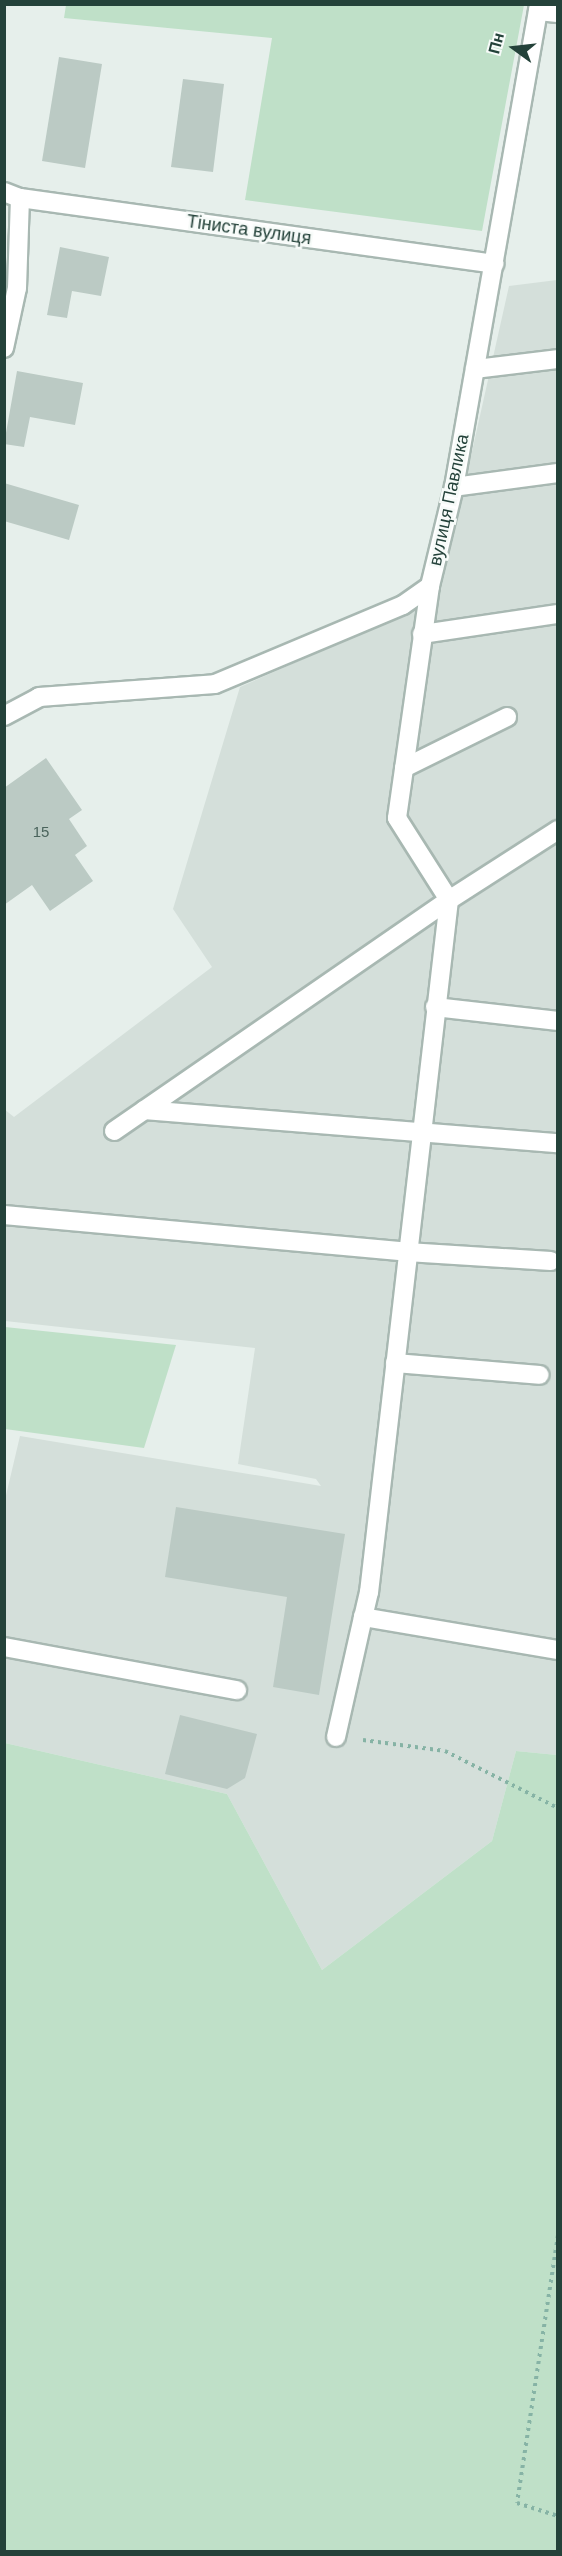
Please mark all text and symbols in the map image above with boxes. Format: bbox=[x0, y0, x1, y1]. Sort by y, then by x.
north arrow bbox=[484, 18, 544, 78]
text: Пн bbox=[485, 31, 507, 56]
street label: Тіниста вулиця bbox=[185, 211, 313, 249]
street label: вулиця Павлика bbox=[424, 432, 474, 568]
house number: 15 bbox=[33, 823, 49, 841]

